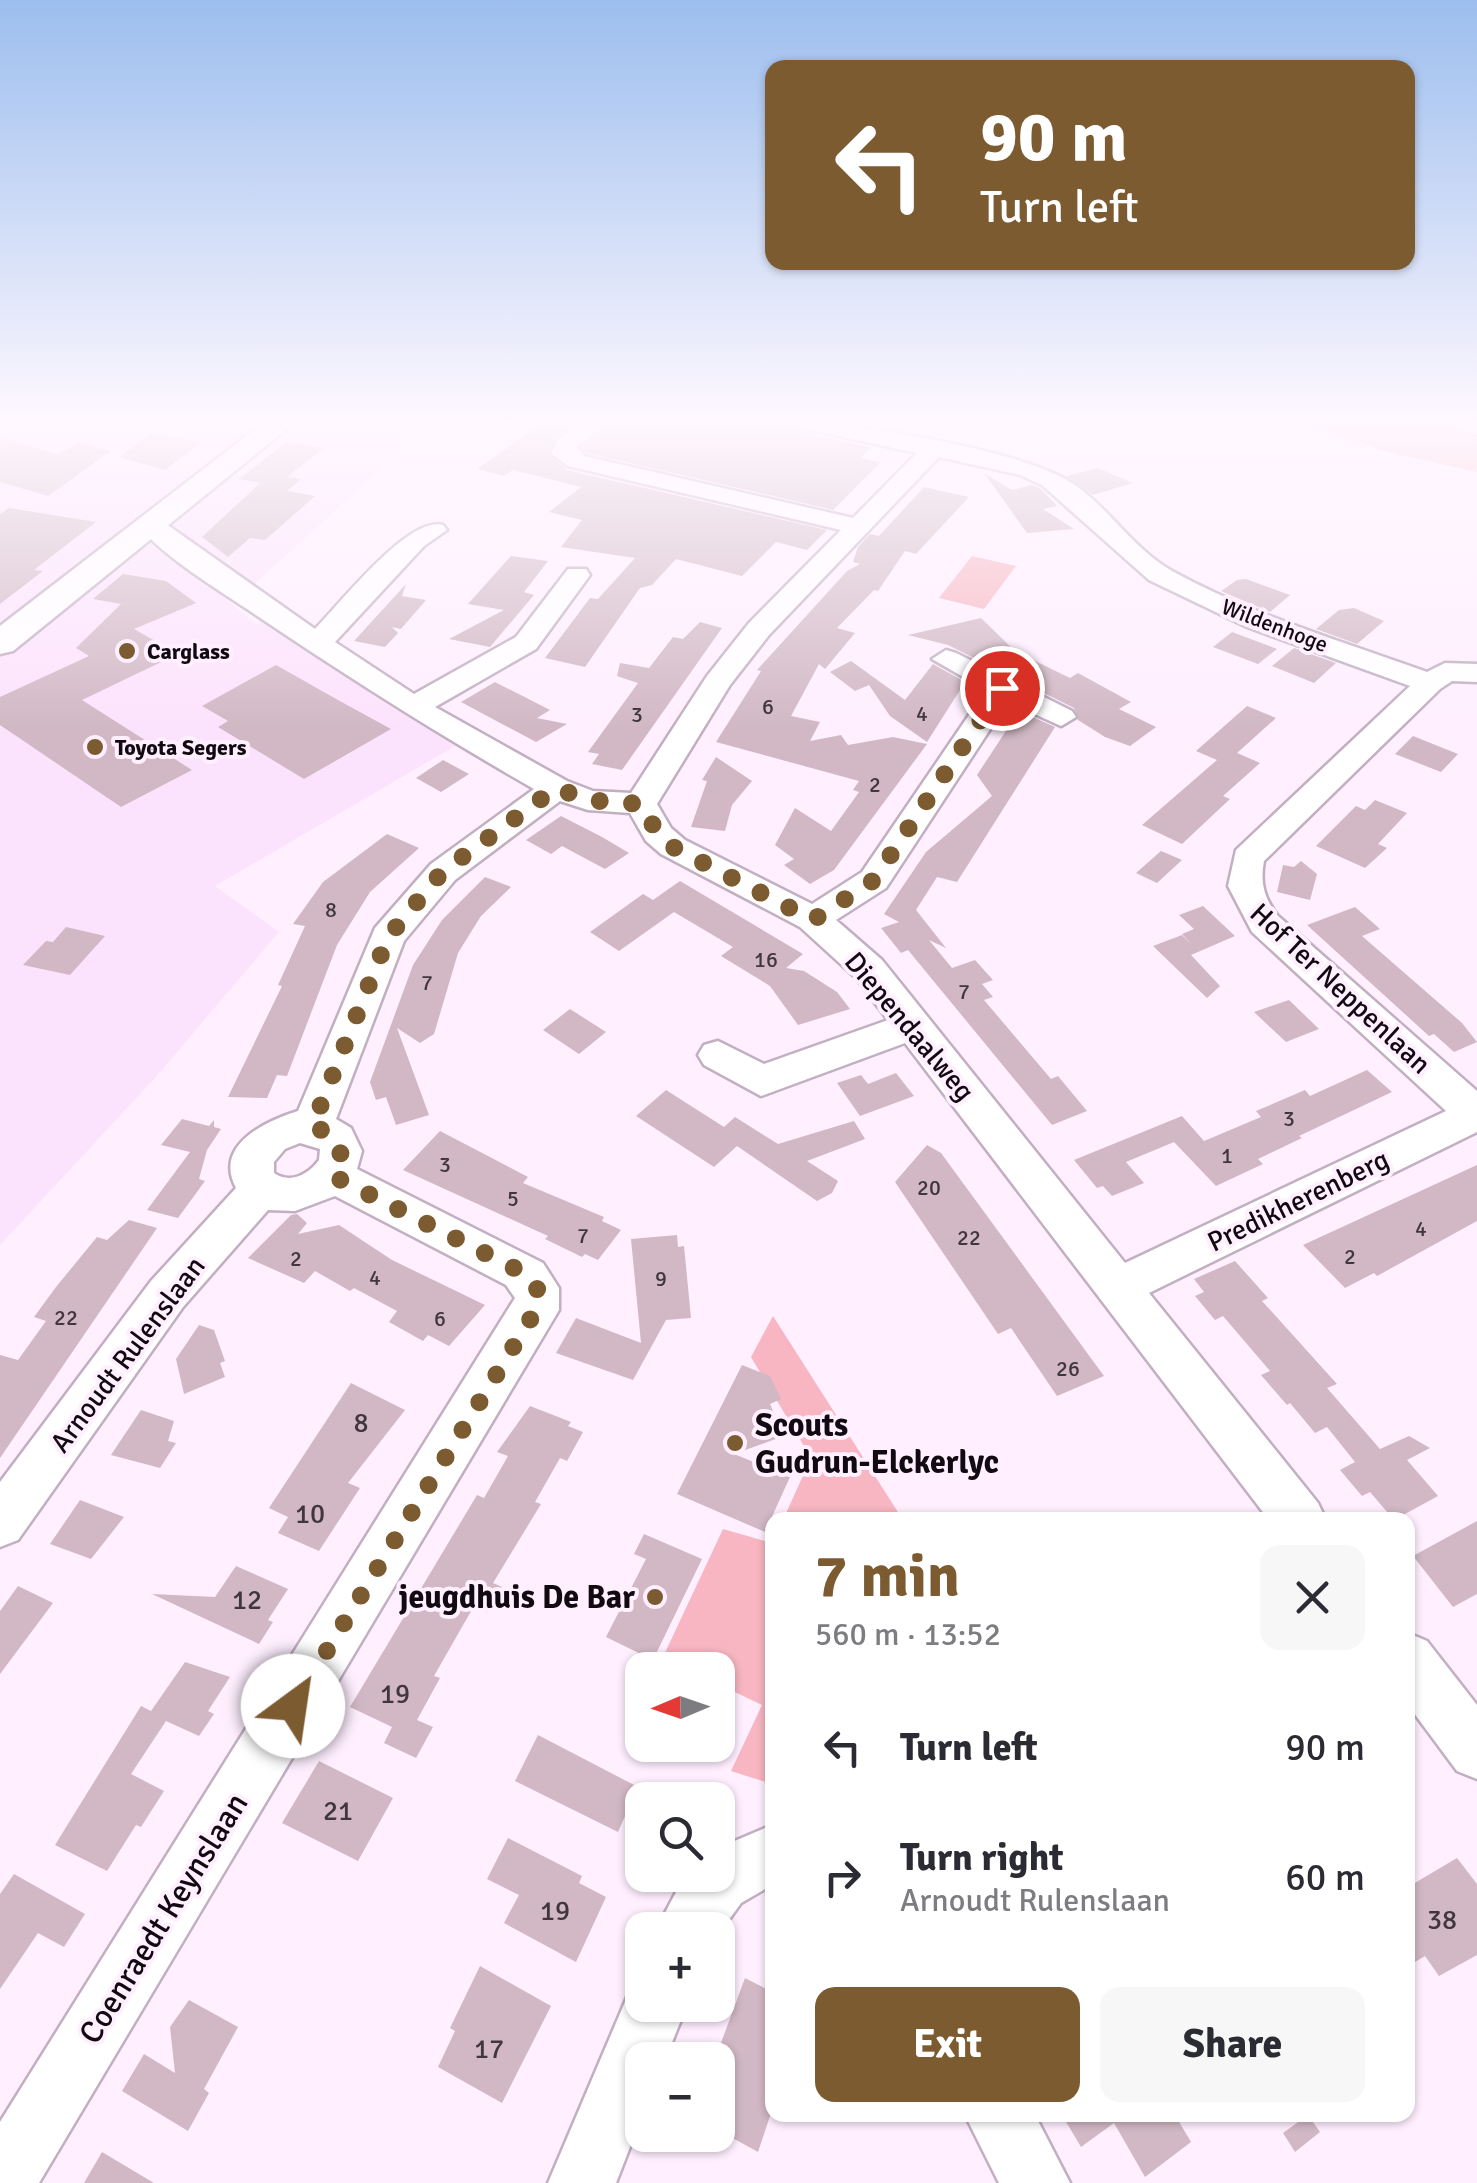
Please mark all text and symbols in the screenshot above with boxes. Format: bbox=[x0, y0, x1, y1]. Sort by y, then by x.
text: 90 m bbox=[980, 94, 1128, 180]
icon: left bbox=[815, 100, 945, 230]
text: Turn left bbox=[980, 180, 1139, 235]
street label: Wildenhoge bbox=[1218, 593, 1332, 658]
place label: Carglass bbox=[147, 638, 230, 665]
marker: Carglass bbox=[116, 640, 138, 662]
pin bbox=[960, 646, 1045, 731]
icon: arrive bbox=[975, 661, 1030, 716]
house number: 6 bbox=[762, 693, 774, 720]
house number: 4 bbox=[916, 700, 928, 727]
house number: 3 bbox=[631, 701, 643, 728]
place label: Toyota Segers bbox=[115, 734, 247, 761]
marker: Toyota Segers bbox=[84, 736, 106, 758]
house number: 2 bbox=[869, 771, 881, 798]
house number: 8 bbox=[325, 896, 337, 923]
street label: Hof Ter Neppenlaan bbox=[1243, 896, 1438, 1081]
street label: Diependaalweg bbox=[837, 945, 981, 1108]
house number: 16 bbox=[754, 946, 778, 973]
house number: 7 bbox=[421, 969, 433, 996]
house number: 7 bbox=[958, 978, 970, 1005]
house number: 3 bbox=[1283, 1105, 1295, 1132]
street label: Predikherenberg bbox=[1202, 1142, 1395, 1259]
house number: 1 bbox=[1221, 1142, 1233, 1169]
house number: 3 bbox=[439, 1151, 451, 1178]
house number: 20 bbox=[917, 1174, 941, 1201]
house number: 5 bbox=[507, 1185, 519, 1212]
house number: 4 bbox=[1415, 1215, 1427, 1242]
house number: 7 bbox=[577, 1222, 589, 1249]
house number: 22 bbox=[957, 1224, 981, 1251]
house number: 2 bbox=[1344, 1243, 1356, 1270]
house number: 2 bbox=[290, 1245, 302, 1272]
street label: Arnoudt Rulenslaan bbox=[43, 1250, 212, 1459]
house number: 4 bbox=[369, 1264, 381, 1291]
house number: 9 bbox=[655, 1265, 667, 1292]
house number: 22 bbox=[54, 1304, 78, 1331]
house number: 6 bbox=[434, 1305, 446, 1332]
house number: 26 bbox=[1056, 1355, 1080, 1382]
house number: 8 bbox=[353, 1406, 369, 1440]
place label: Scouts Gudrun-Elckerlyc bbox=[755, 1406, 999, 1482]
marker: Scouts Gudrun-Elckerlyc bbox=[724, 1432, 746, 1454]
house number: 10 bbox=[295, 1497, 325, 1531]
text: 7 min bbox=[815, 1540, 960, 1614]
button: close bbox=[1260, 1545, 1365, 1650]
place label: jeugdhuis De Bar bbox=[399, 1578, 635, 1617]
house number: 12 bbox=[232, 1583, 262, 1617]
marker: jeugdhuis De Bar bbox=[644, 1586, 666, 1608]
text: 560 m · 13:52 bbox=[815, 1615, 1001, 1654]
north arrow bbox=[625, 1652, 735, 1762]
map controls bbox=[625, 1652, 735, 2152]
position arrow bbox=[241, 1654, 345, 1758]
house number: 19 bbox=[380, 1677, 410, 1711]
icon: left bbox=[815, 1720, 870, 1775]
text: Turn left bbox=[900, 1724, 1038, 1771]
text: 90 m bbox=[1285, 1724, 1365, 1771]
button: search bbox=[625, 1782, 735, 1892]
street label: Coenraedt Keynslaan bbox=[71, 1786, 256, 2051]
house number: 21 bbox=[323, 1794, 353, 1828]
text: Turn right bbox=[900, 1834, 1064, 1881]
icon: right bbox=[815, 1850, 870, 1905]
text: 60 m bbox=[1285, 1854, 1365, 1901]
text: Arnoudt Rulenslaan bbox=[900, 1881, 1170, 1920]
house number: 19 bbox=[540, 1894, 570, 1928]
house number: 38 bbox=[1427, 1903, 1457, 1937]
button: + bbox=[625, 1912, 735, 2022]
button: Exit bbox=[815, 1987, 1080, 2102]
button: Share bbox=[1100, 1987, 1365, 2102]
house number: 17 bbox=[474, 2032, 504, 2066]
button: − bbox=[625, 2042, 735, 2152]

